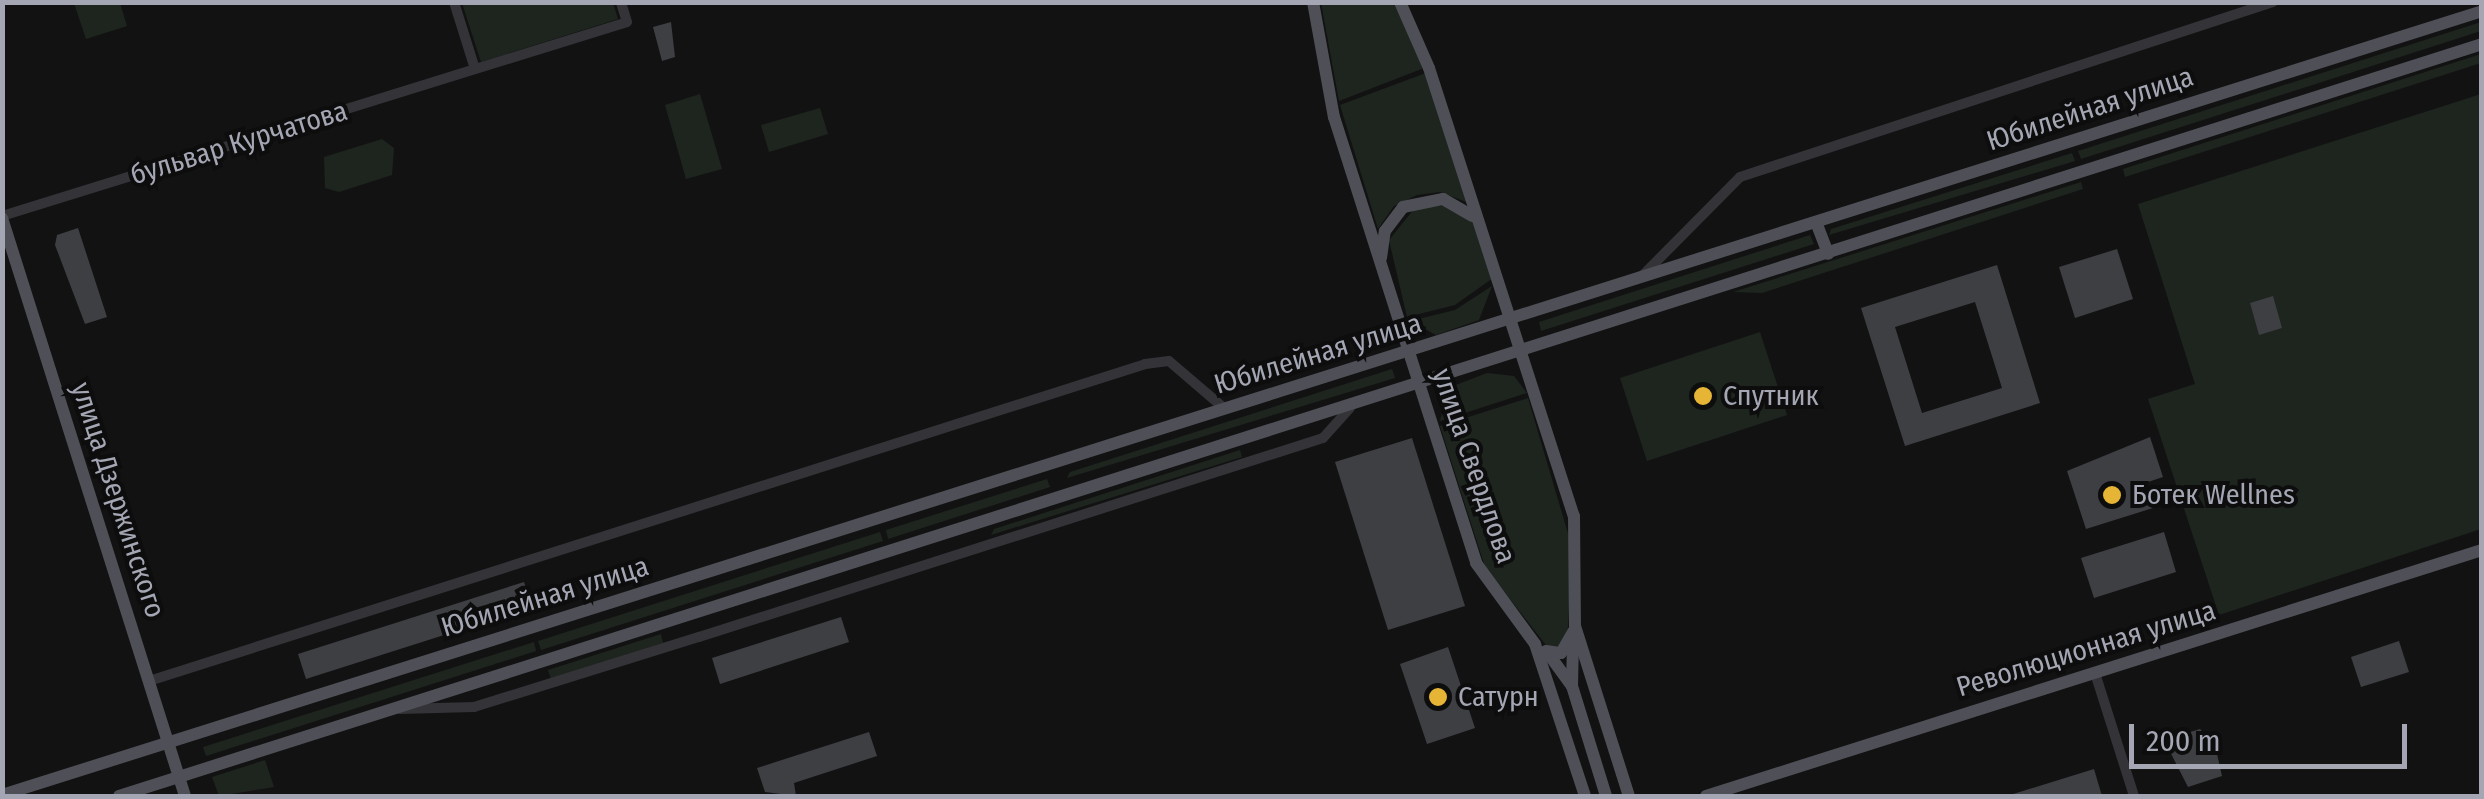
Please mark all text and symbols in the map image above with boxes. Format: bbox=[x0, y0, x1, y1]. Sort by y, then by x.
street label: Юбилейная улица bbox=[1983, 60, 2197, 158]
street label: бульвар Курчатова bbox=[127, 94, 351, 192]
street label: Юбилейная улица bbox=[1210, 307, 1426, 401]
street label: улица Свердлова bbox=[1425, 364, 1523, 568]
street label: улица Дзержинского bbox=[64, 378, 172, 622]
place label: Спутник bbox=[1723, 379, 1819, 413]
marker: Спутник bbox=[1692, 385, 1714, 407]
place label: Ботек Wellnes bbox=[2132, 478, 2295, 512]
marker: Ботек Wellnes bbox=[2101, 484, 2123, 506]
street label: Юбилейная улица bbox=[437, 550, 653, 644]
street label: Революционная улица bbox=[1952, 594, 2220, 704]
place label: Сатурн bbox=[1458, 680, 1539, 714]
marker: Сатурн bbox=[1427, 686, 1449, 708]
scale bar bbox=[2134, 704, 2412, 766]
text: 200 m bbox=[2146, 723, 2221, 759]

